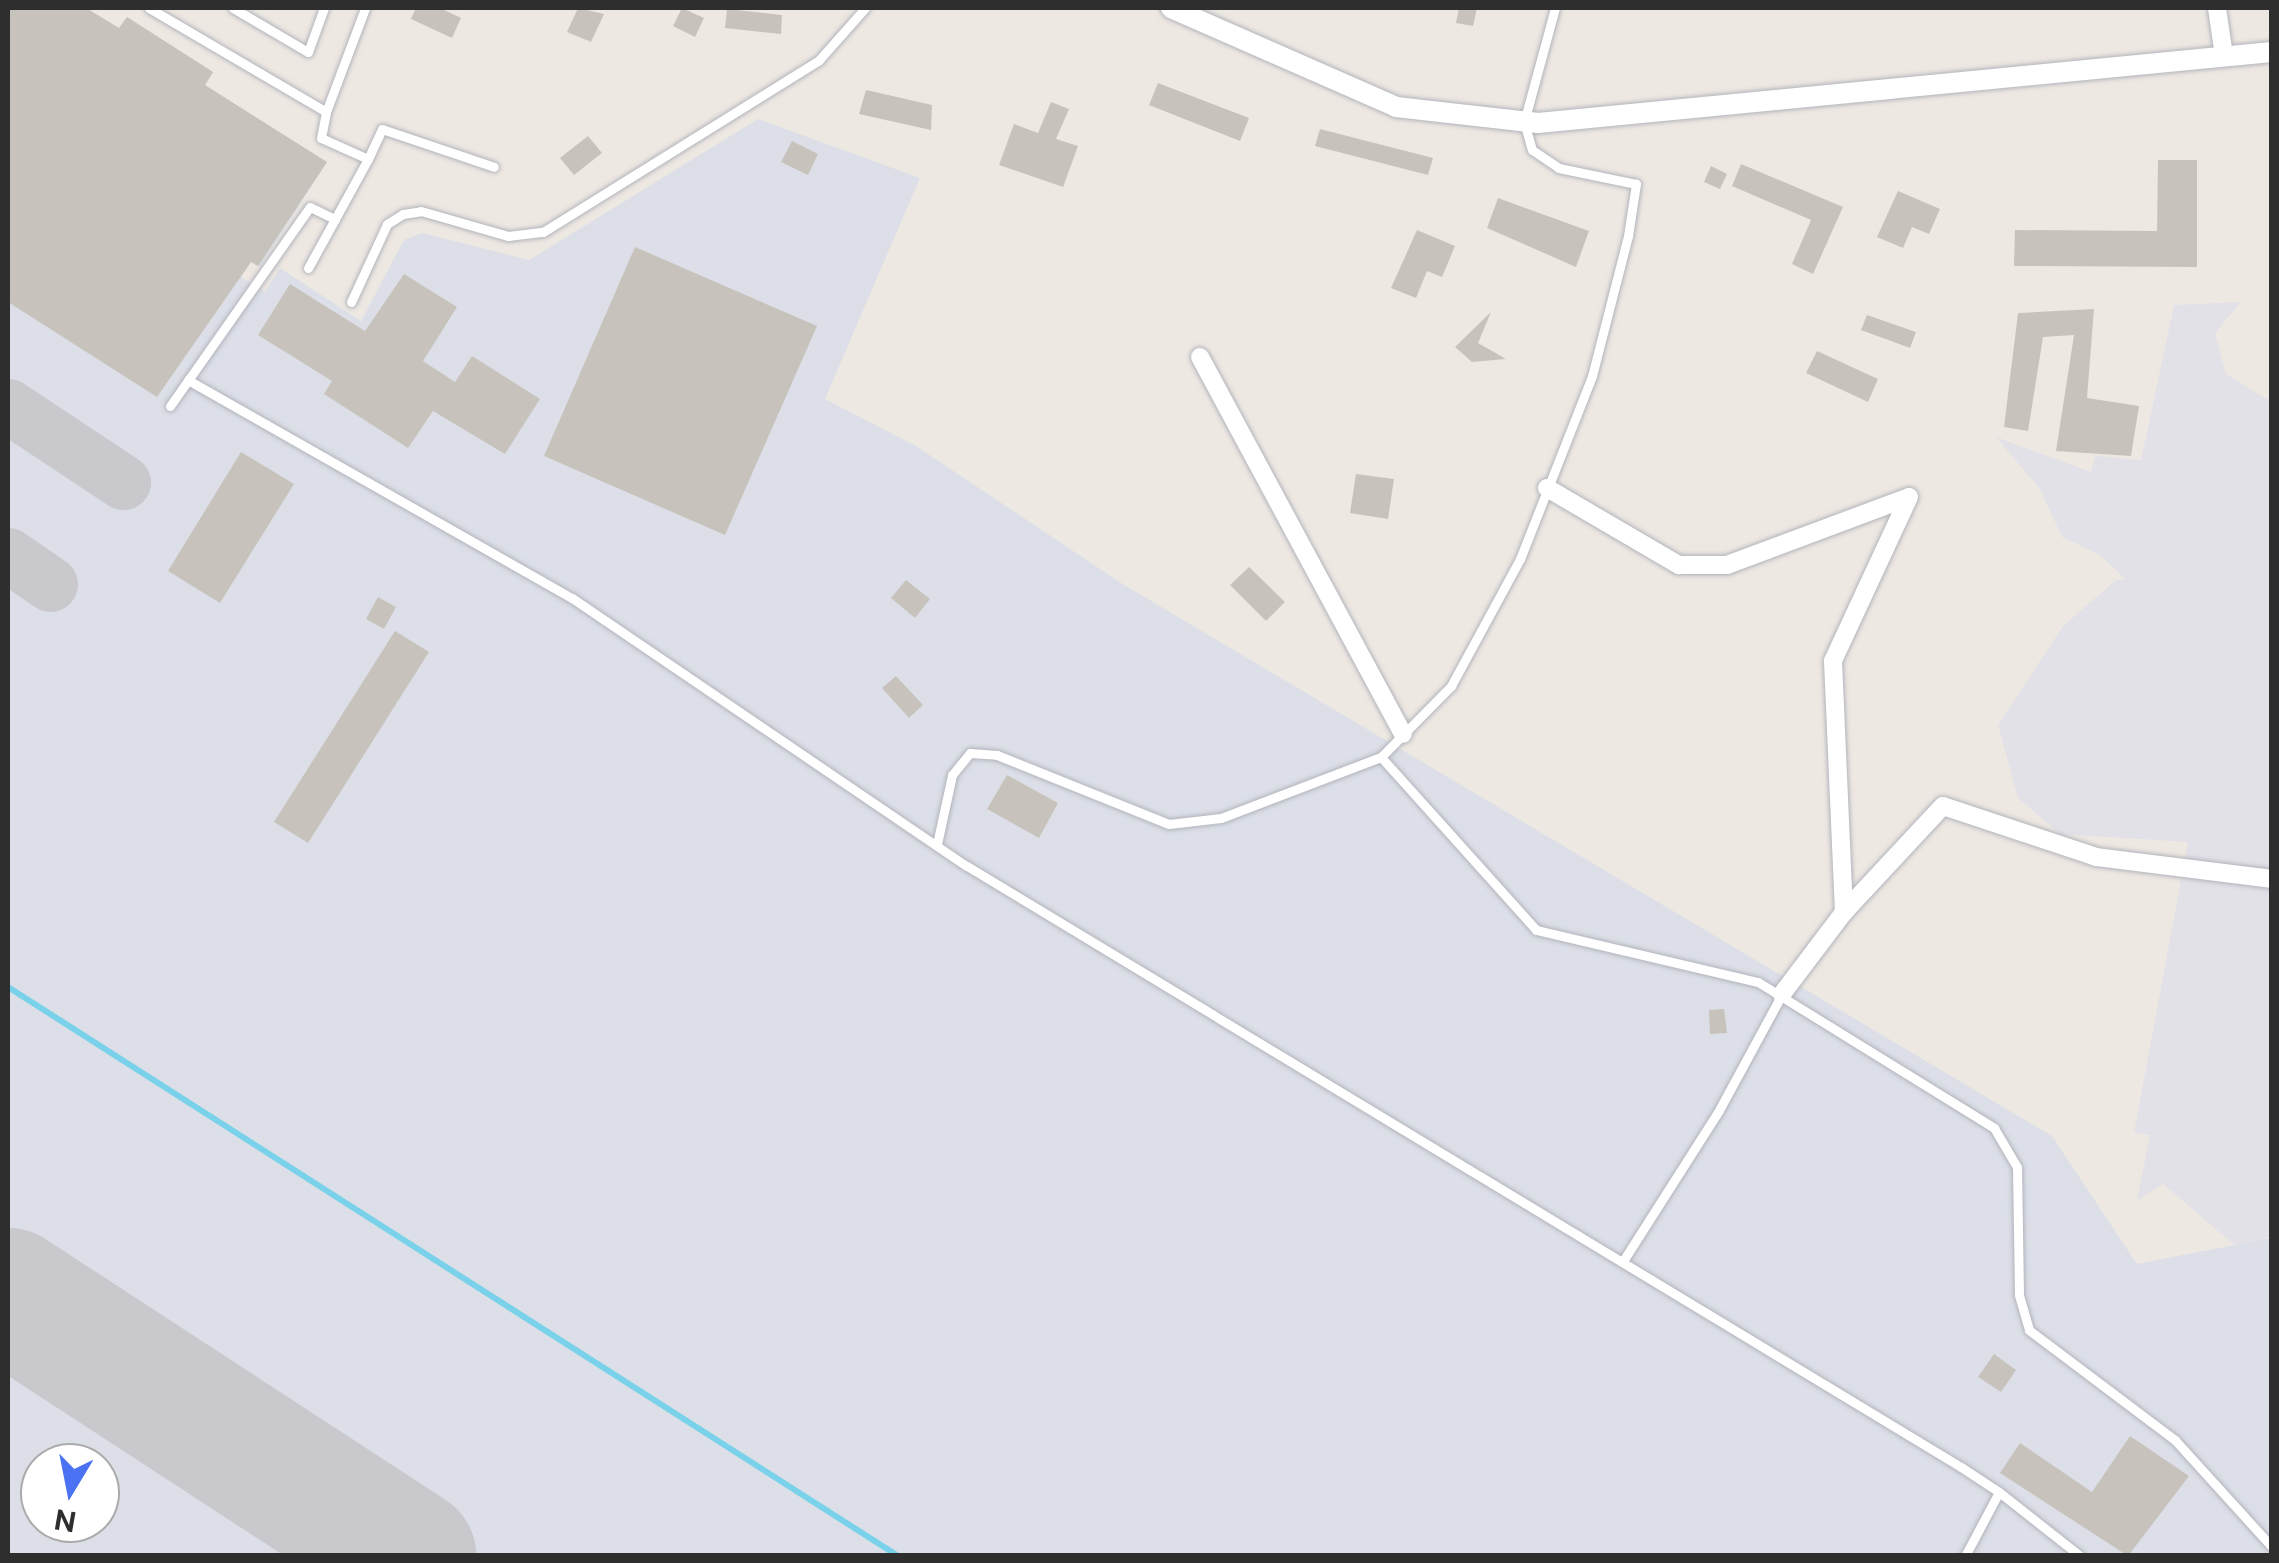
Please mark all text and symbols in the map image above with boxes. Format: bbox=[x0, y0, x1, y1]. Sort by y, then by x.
north arrow bbox=[20, 1443, 120, 1543]
text: N bbox=[51, 1503, 79, 1539]

